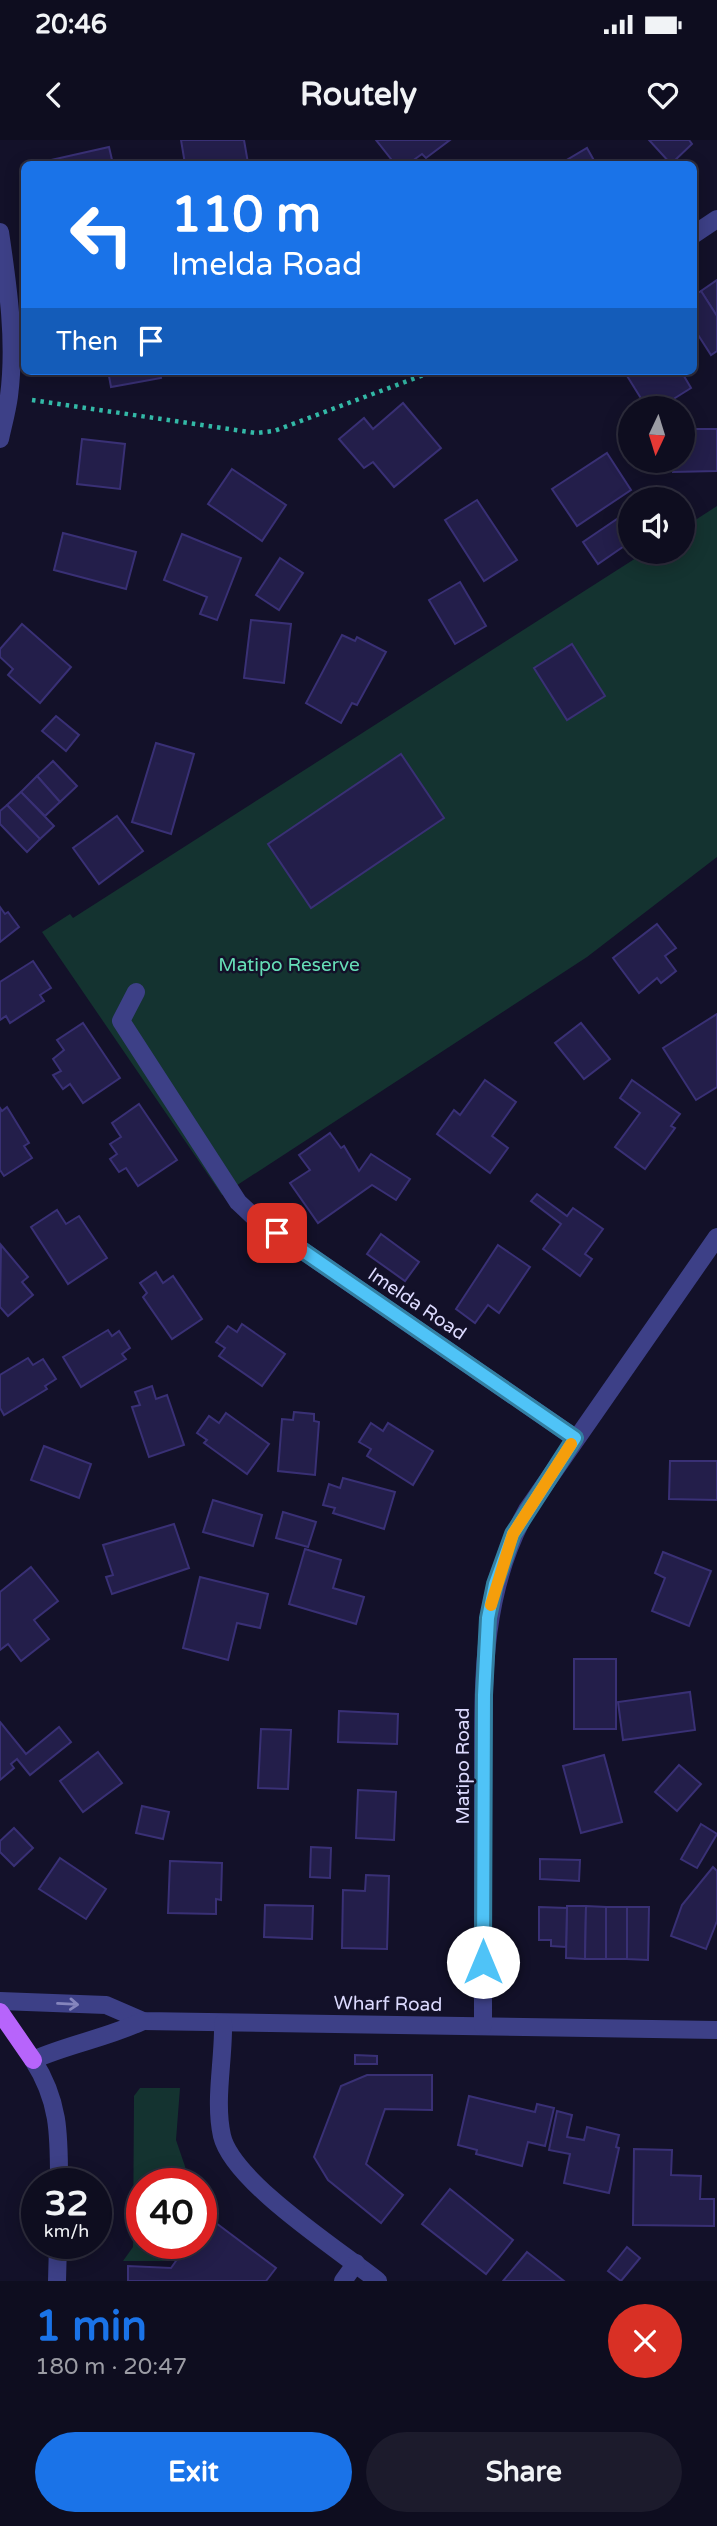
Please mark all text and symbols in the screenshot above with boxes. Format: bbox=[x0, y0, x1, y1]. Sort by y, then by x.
text: 20:46 bbox=[35, 9, 107, 40]
icon: back bbox=[35, 76, 73, 114]
text: Routely bbox=[300, 76, 417, 114]
icon: heart bbox=[644, 76, 682, 114]
text: 110 m bbox=[171, 186, 321, 245]
icon: left bbox=[56, 189, 147, 280]
text: Imelda Road bbox=[171, 246, 362, 284]
icon: arrive bbox=[132, 322, 170, 360]
text: Then bbox=[56, 326, 118, 357]
north arrow bbox=[618, 396, 695, 472]
map controls bbox=[618, 396, 695, 564]
button: sound bbox=[618, 487, 695, 564]
park label: Matipo Reserve bbox=[218, 954, 360, 976]
pin bbox=[247, 1203, 307, 1263]
icon: arrive bbox=[258, 1214, 296, 1252]
street label: Imelda Road bbox=[364, 1263, 470, 1345]
street label: Matipo Road bbox=[452, 1707, 474, 1825]
position arrow bbox=[446, 1925, 520, 1999]
street label: Wharf Road bbox=[333, 1992, 443, 2016]
one-way arrow bbox=[56, 1998, 79, 2011]
speed limit sign: 40 bbox=[126, 2168, 217, 2259]
text: 32 bbox=[45, 2183, 88, 2225]
text: km/h bbox=[44, 2220, 89, 2242]
text: 1 min bbox=[35, 2301, 147, 2352]
button: close bbox=[608, 2304, 682, 2378]
text: 180 m · 20:47 bbox=[35, 2353, 187, 2381]
button: Exit bbox=[35, 2432, 352, 2512]
button: Share bbox=[366, 2432, 682, 2512]

